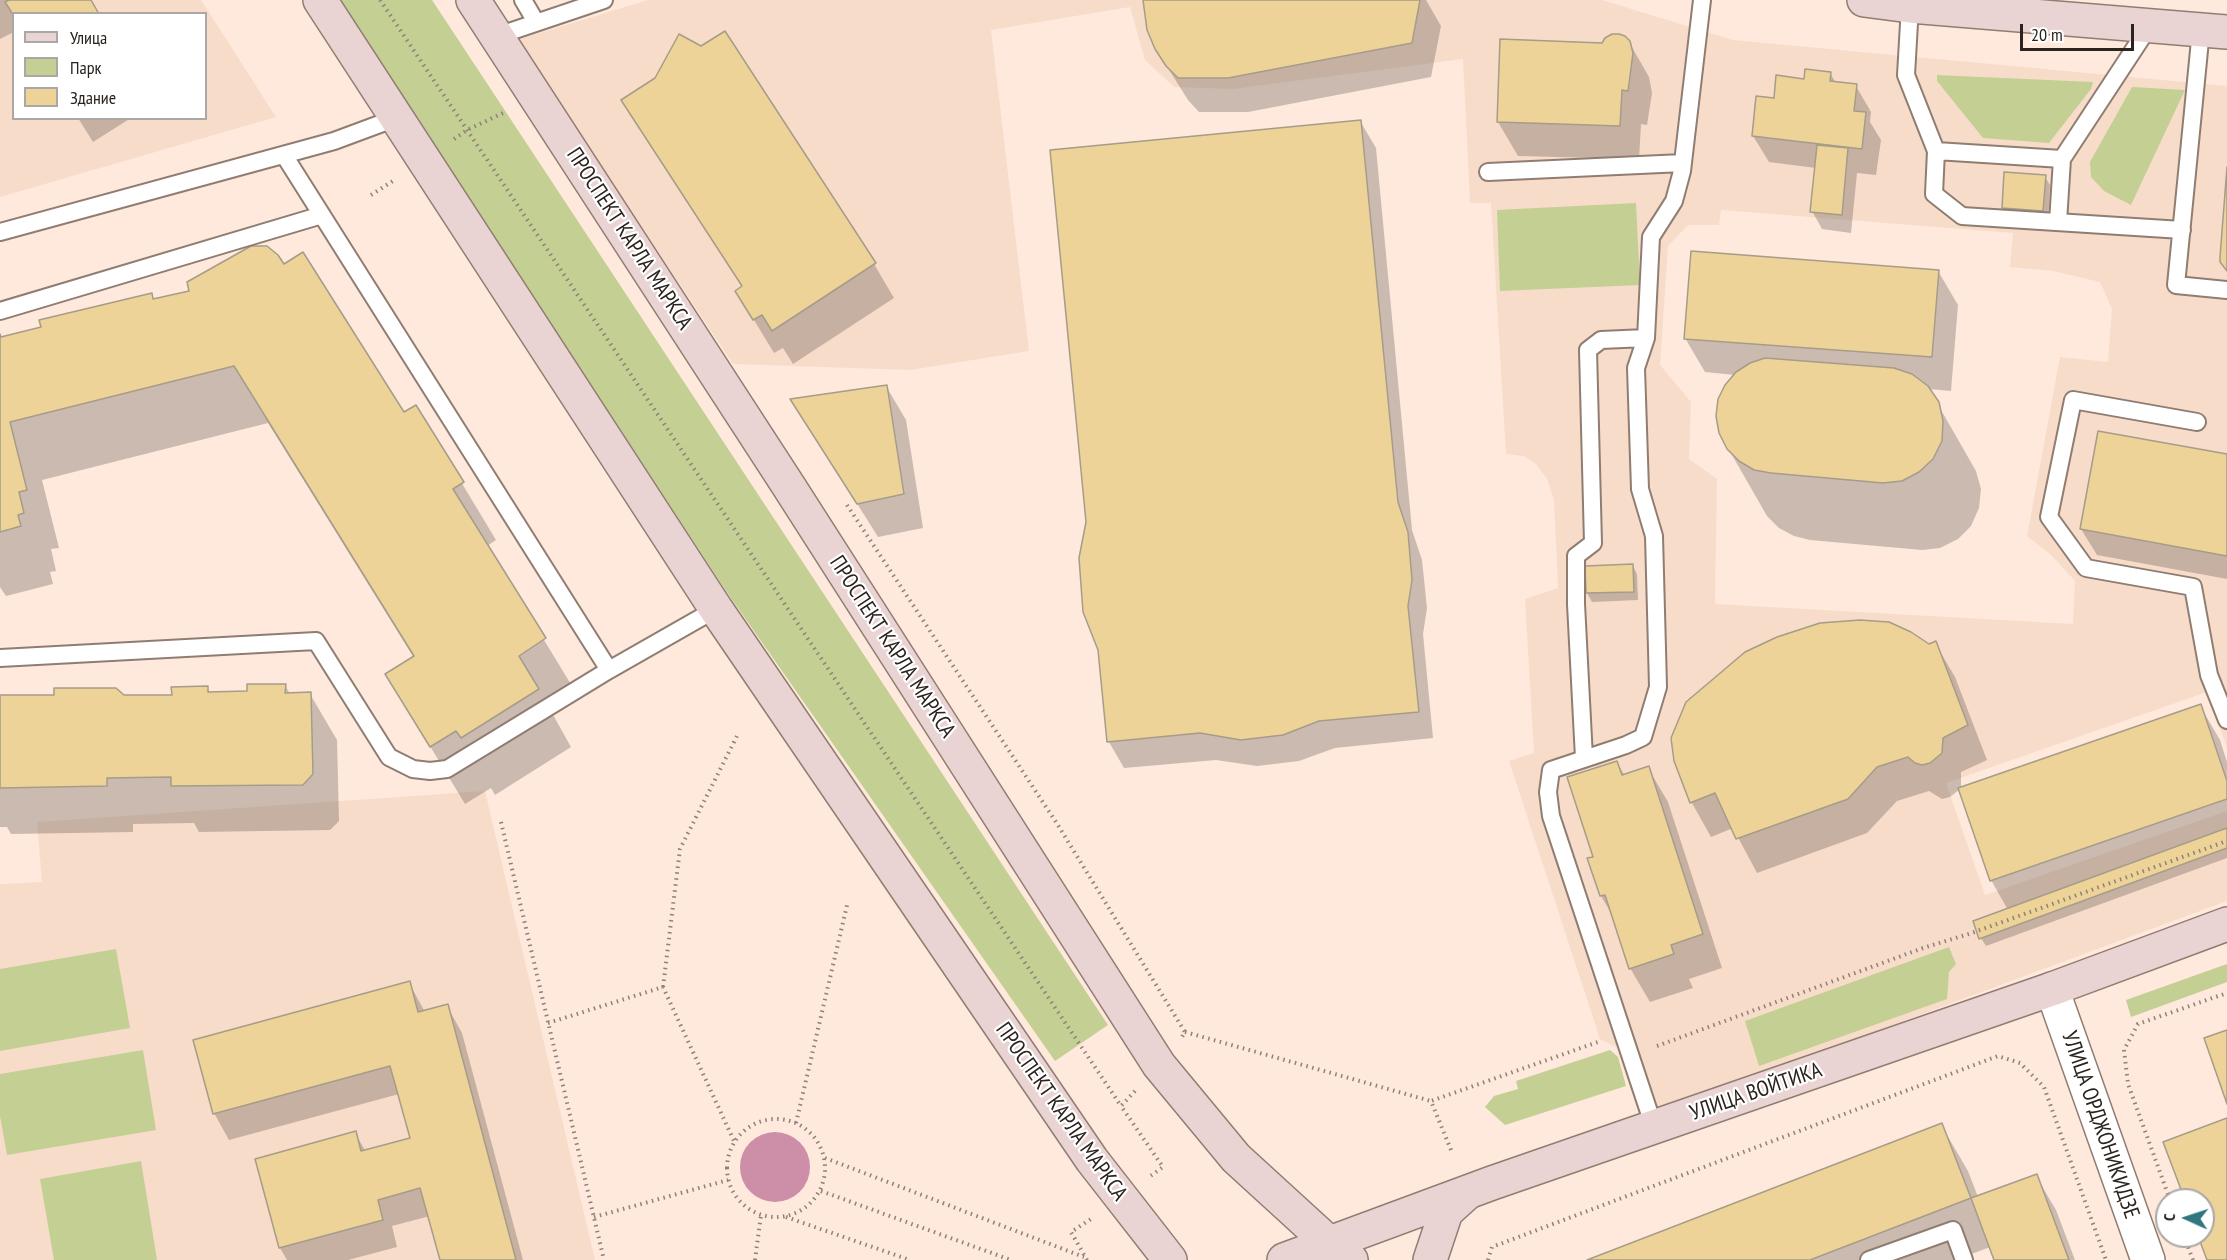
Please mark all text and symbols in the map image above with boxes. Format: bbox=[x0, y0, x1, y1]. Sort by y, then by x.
legend bbox=[12, 12, 207, 120]
scale bar bbox=[2023, 12, 2137, 50]
text: 20 m bbox=[2031, 23, 2063, 46]
text: Улица bbox=[70, 26, 107, 49]
text: Парк bbox=[70, 56, 101, 79]
text: Здание bbox=[70, 86, 116, 109]
street label: ПРОСПЕКТ КАРЛА МАРКСА bbox=[560, 143, 698, 335]
street label: ПРОСПЕКТ КАРЛА МАРКСА bbox=[823, 551, 961, 743]
street label: ПРОСПЕКТ КАРЛА МАРКСА bbox=[990, 1018, 1132, 1206]
street label: УЛИЦА ОРДЖОНИКИДЗЕ bbox=[2056, 1028, 2144, 1222]
street label: УЛИЦА ВОЙТИКА bbox=[1687, 1057, 1825, 1127]
north arrow bbox=[2155, 1188, 2215, 1248]
text: С bbox=[2159, 1213, 2179, 1221]

